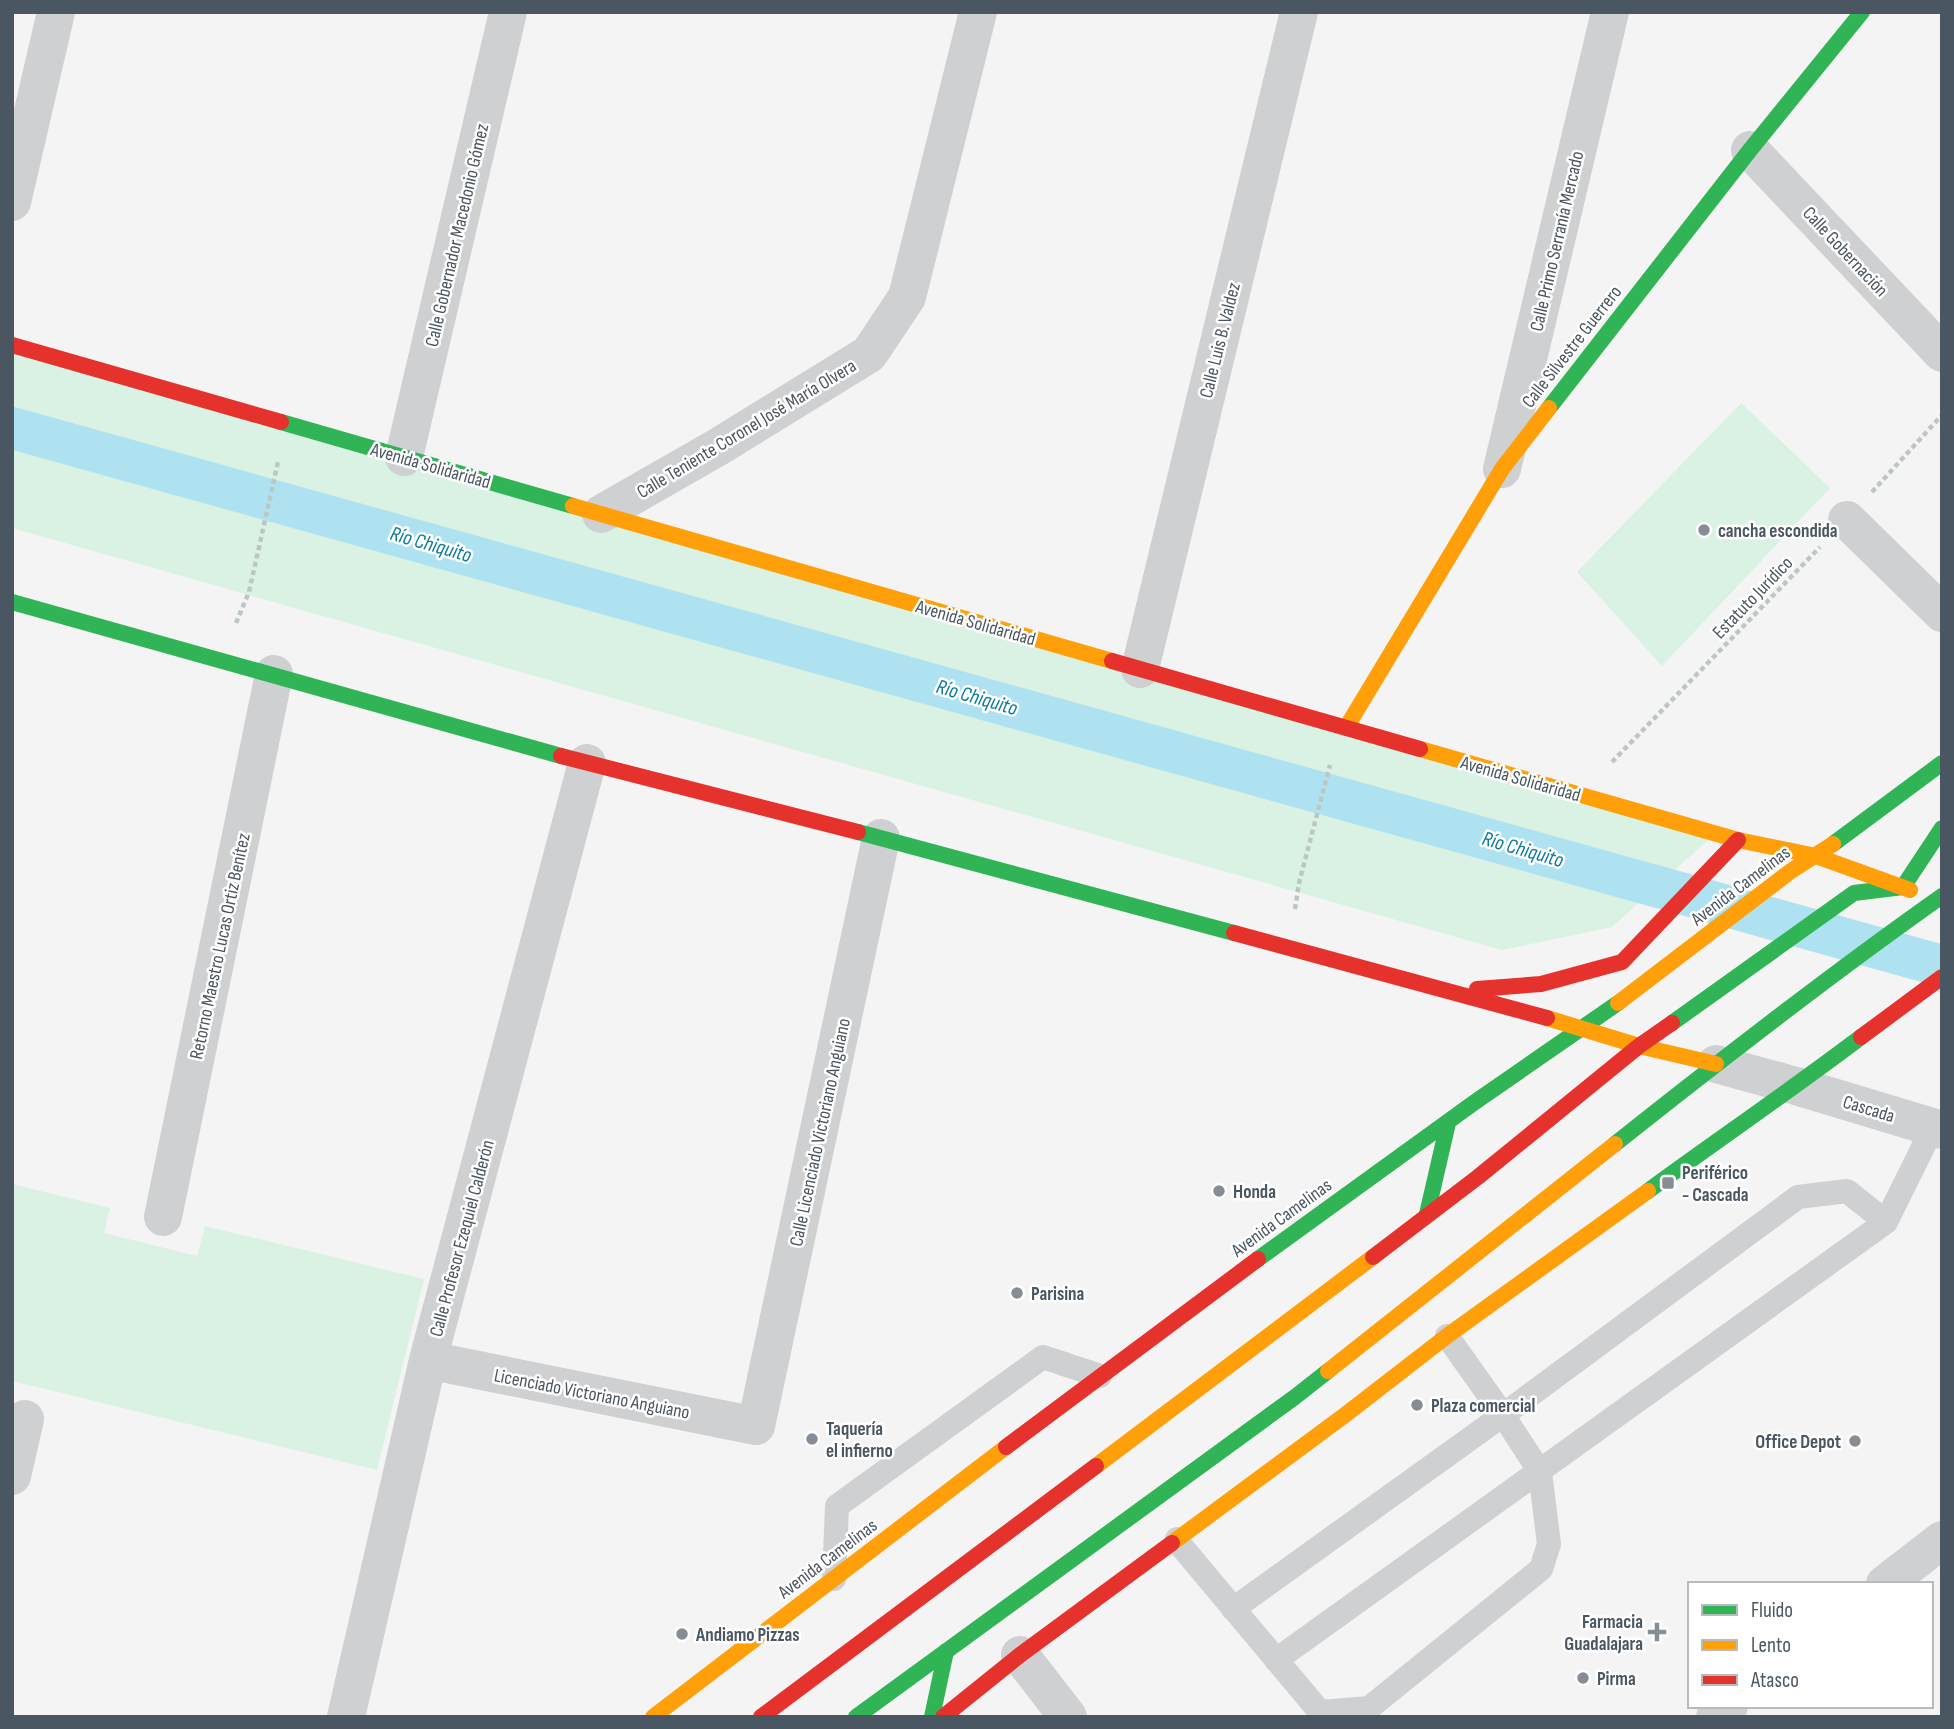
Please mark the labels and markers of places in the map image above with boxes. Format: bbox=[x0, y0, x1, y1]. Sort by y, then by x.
place label: cancha escondida bbox=[1718, 520, 1838, 543]
marker: cancha escondida bbox=[1696, 522, 1712, 538]
place label: Periférico - Cascada bbox=[1682, 1162, 1749, 1207]
marker: Periférico - Cascada bbox=[1660, 1175, 1676, 1191]
place label: Honda bbox=[1233, 1181, 1276, 1204]
marker: Honda bbox=[1211, 1183, 1227, 1199]
place label: Parisina bbox=[1031, 1283, 1084, 1306]
marker: Parisina bbox=[1009, 1285, 1025, 1301]
place label: Plaza comercial bbox=[1431, 1395, 1535, 1418]
marker: Plaza comercial bbox=[1409, 1397, 1425, 1413]
place label: Taquería el infierno bbox=[826, 1418, 893, 1463]
marker: Taquería el infierno bbox=[804, 1431, 820, 1447]
place label: Office Depot bbox=[1755, 1431, 1841, 1454]
marker: Office Depot bbox=[1847, 1433, 1863, 1449]
place label: Farmacia Guadalajara bbox=[1564, 1611, 1643, 1656]
place label: Andiamo Pizzas bbox=[695, 1624, 800, 1647]
marker: Farmacia Guadalajara bbox=[1649, 1624, 1665, 1640]
marker: Andiamo Pizzas bbox=[674, 1626, 690, 1642]
place label: Pirma bbox=[1597, 1668, 1636, 1691]
marker: Pirma bbox=[1575, 1670, 1591, 1686]

